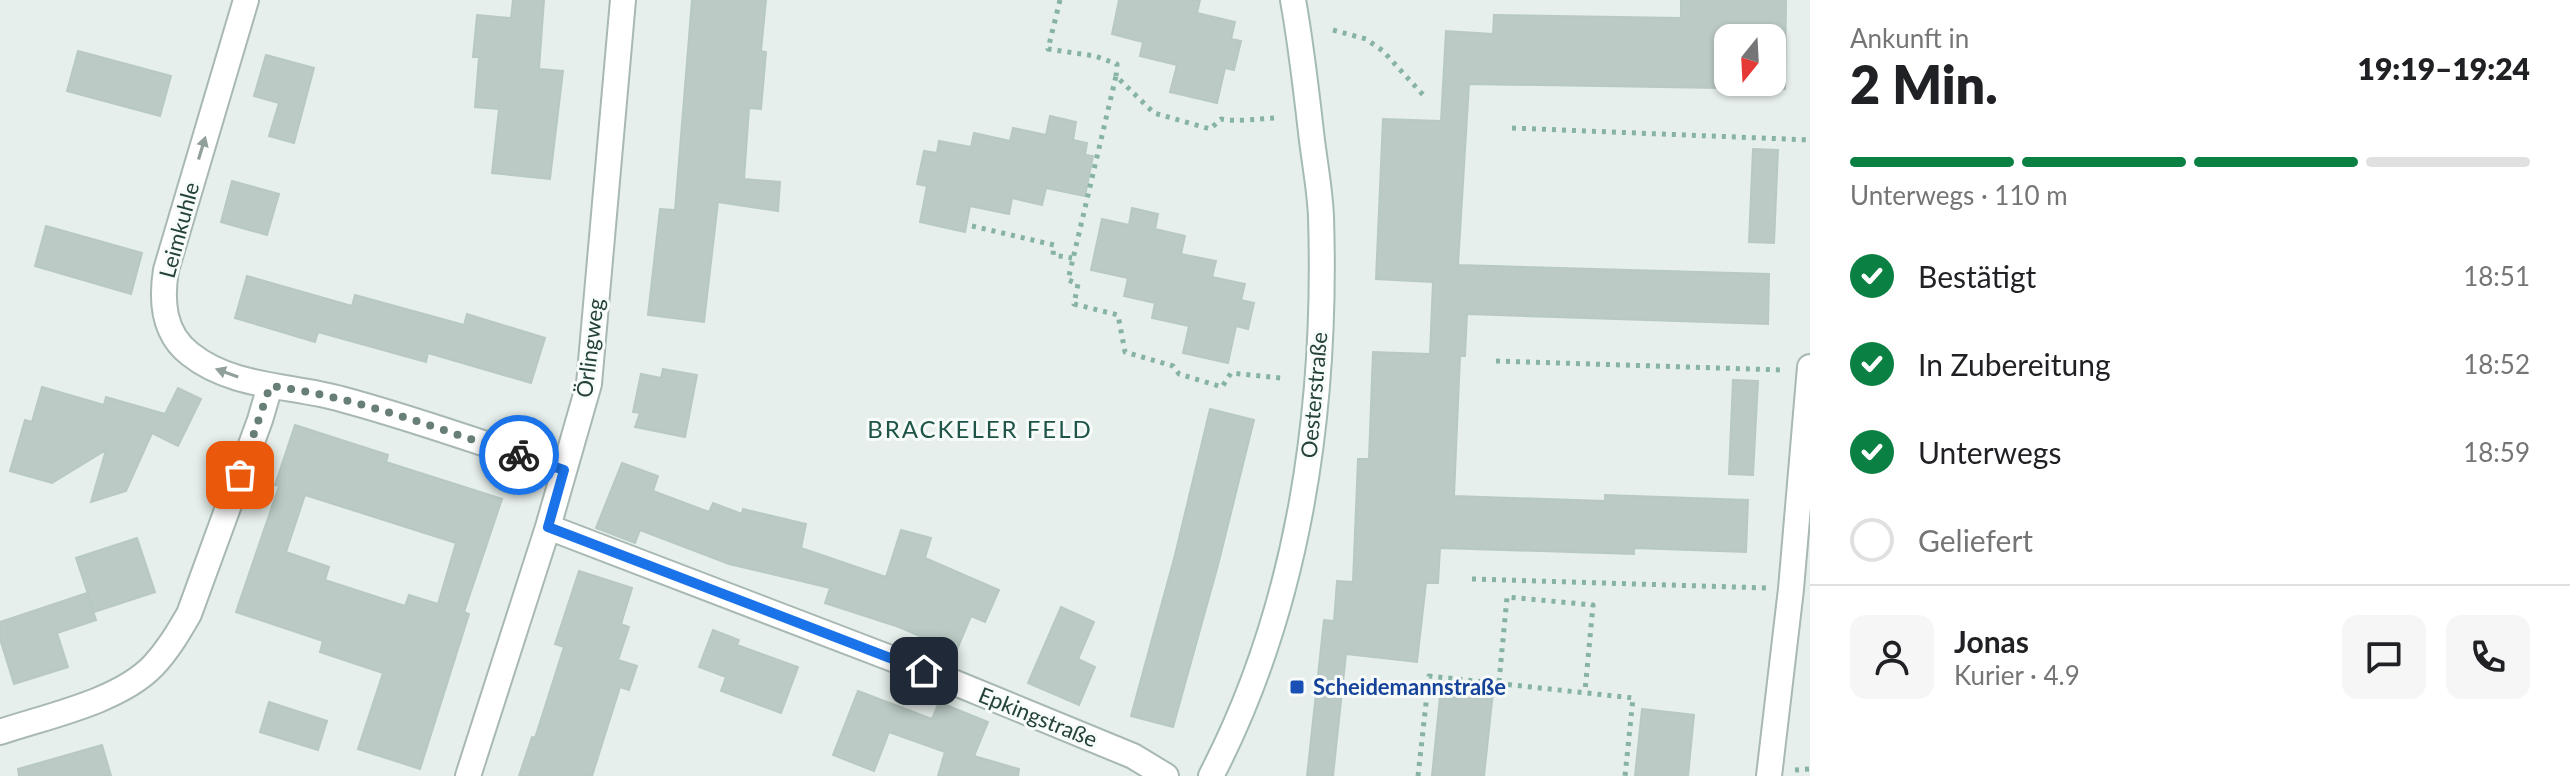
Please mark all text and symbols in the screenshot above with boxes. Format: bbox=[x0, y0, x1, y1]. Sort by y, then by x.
text: Ankunft in bbox=[1850, 22, 1969, 54]
north arrow bbox=[1714, 24, 1786, 96]
map controls bbox=[1714, 24, 1786, 96]
text: 19:19–19:24 bbox=[2357, 50, 2530, 86]
text: 2 Min. bbox=[1850, 53, 1998, 115]
one-way arrow bbox=[196, 136, 209, 160]
street label: Leimkuhle bbox=[153, 179, 204, 281]
text: Unterwegs · 110 m bbox=[1850, 179, 2068, 211]
icon: check bbox=[1850, 254, 1894, 298]
text: Bestätigt bbox=[1918, 258, 2036, 294]
text: 18:51 bbox=[2463, 260, 2530, 292]
street label: Örlingweg bbox=[570, 297, 609, 399]
street label: Oesterstraße bbox=[1295, 331, 1332, 459]
icon: check bbox=[1850, 342, 1894, 386]
text: In Zubereitung bbox=[1918, 346, 2111, 382]
text: 18:52 bbox=[2463, 348, 2530, 380]
one-way arrow bbox=[215, 366, 239, 379]
district label: BRACKELER FELD bbox=[867, 414, 1093, 443]
courier bbox=[479, 415, 559, 495]
icon: check bbox=[1850, 430, 1894, 474]
icon: bike bbox=[497, 433, 541, 477]
text: Unterwegs bbox=[1918, 434, 2061, 470]
text: 18:59 bbox=[2463, 436, 2530, 468]
pin bbox=[206, 441, 274, 509]
icon: bag bbox=[218, 453, 262, 497]
text: Geliefert bbox=[1918, 522, 2033, 558]
button: person bbox=[1850, 615, 1934, 699]
button: chat bbox=[2342, 615, 2426, 699]
button: phone bbox=[2446, 615, 2530, 699]
text: Jonas bbox=[1954, 623, 2029, 659]
pin bbox=[890, 637, 958, 705]
icon: home bbox=[902, 649, 946, 693]
text: Kurier · 4.9 bbox=[1954, 659, 2080, 691]
place label: Scheidemannstraße bbox=[1313, 673, 1506, 700]
marker: Scheidemannstraße bbox=[1288, 678, 1306, 696]
street label: Epkingstraße bbox=[975, 681, 1101, 753]

